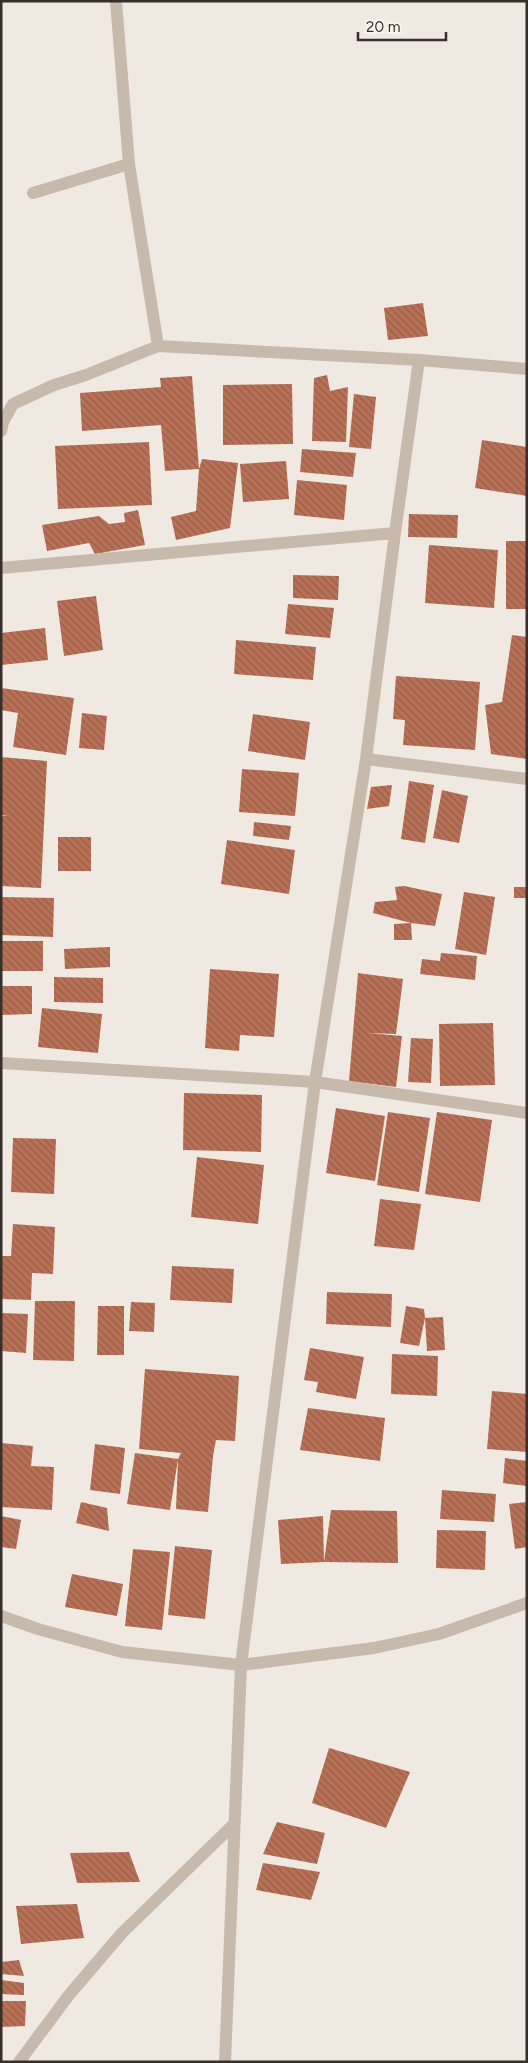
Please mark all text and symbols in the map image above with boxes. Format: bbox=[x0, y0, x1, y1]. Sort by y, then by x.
scale bar bbox=[358, 10, 446, 42]
text: 20 m bbox=[366, 18, 400, 36]

